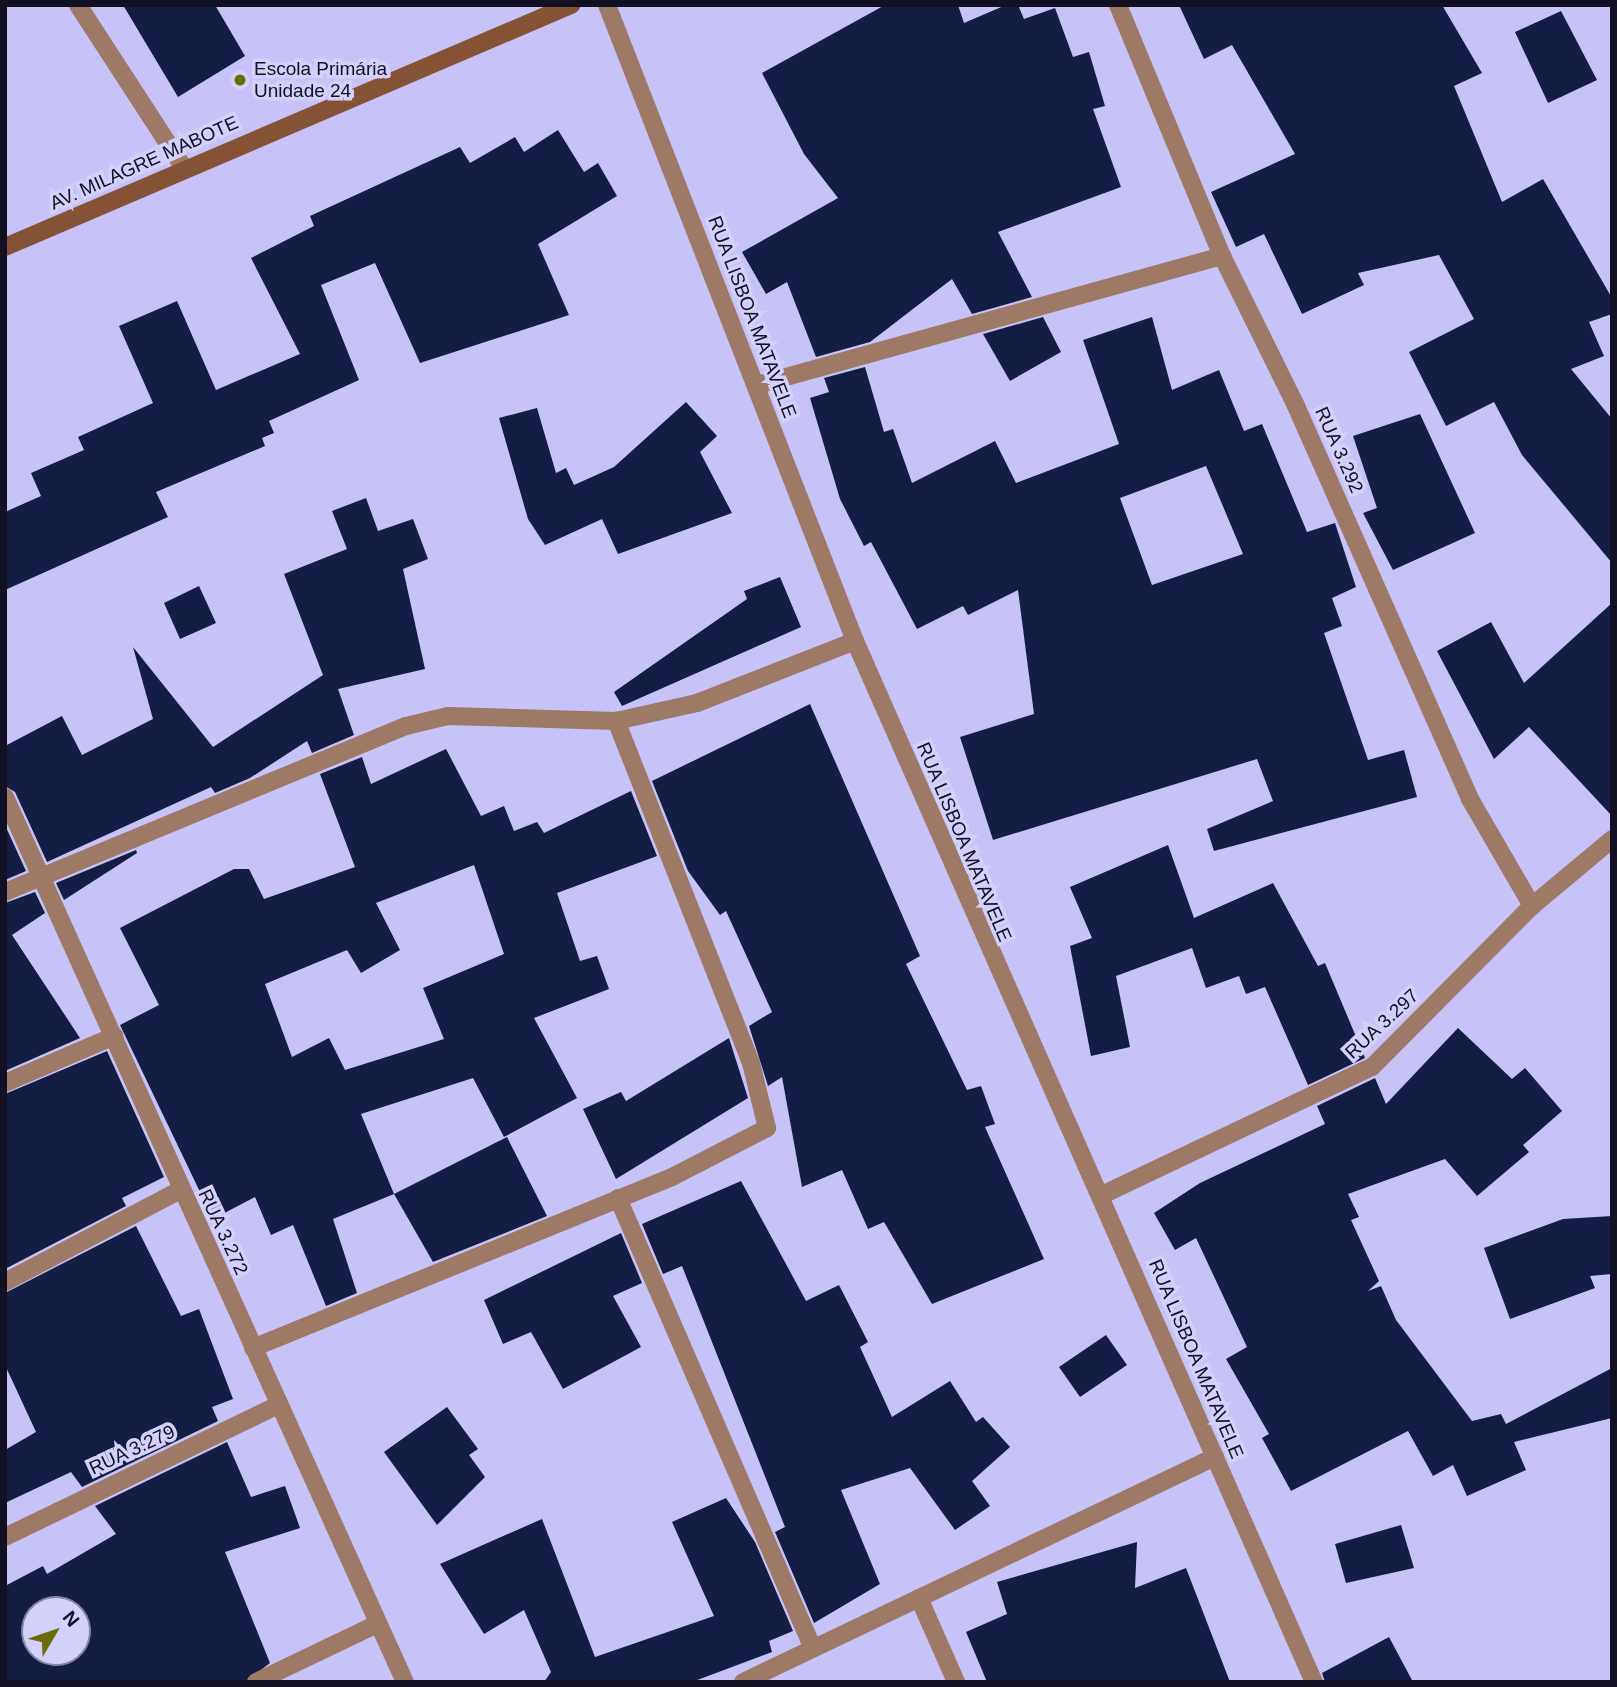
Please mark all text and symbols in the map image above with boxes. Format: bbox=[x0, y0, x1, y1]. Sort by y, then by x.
place label: Escola Primária Unidade 24 bbox=[254, 58, 387, 102]
marker: Escola Primária Unidade 24 bbox=[232, 72, 248, 88]
street label: AV. MILAGRE MABOTE bbox=[46, 111, 242, 215]
street label: RUA LISBOA MATAVELE bbox=[703, 212, 801, 422]
street label: RUA 3.292 bbox=[1310, 403, 1368, 497]
street label: RUA LISBOA MATAVELE bbox=[911, 738, 1017, 946]
street label: RUA 3.297 bbox=[1340, 984, 1424, 1064]
street label: RUA 3.272 bbox=[193, 1185, 253, 1279]
street label: RUA LISBOA MATAVELE bbox=[1143, 1255, 1249, 1463]
street label: RUA 3.279 bbox=[85, 1420, 179, 1480]
north arrow bbox=[21, 1596, 91, 1666]
text: N bbox=[59, 1607, 84, 1631]

